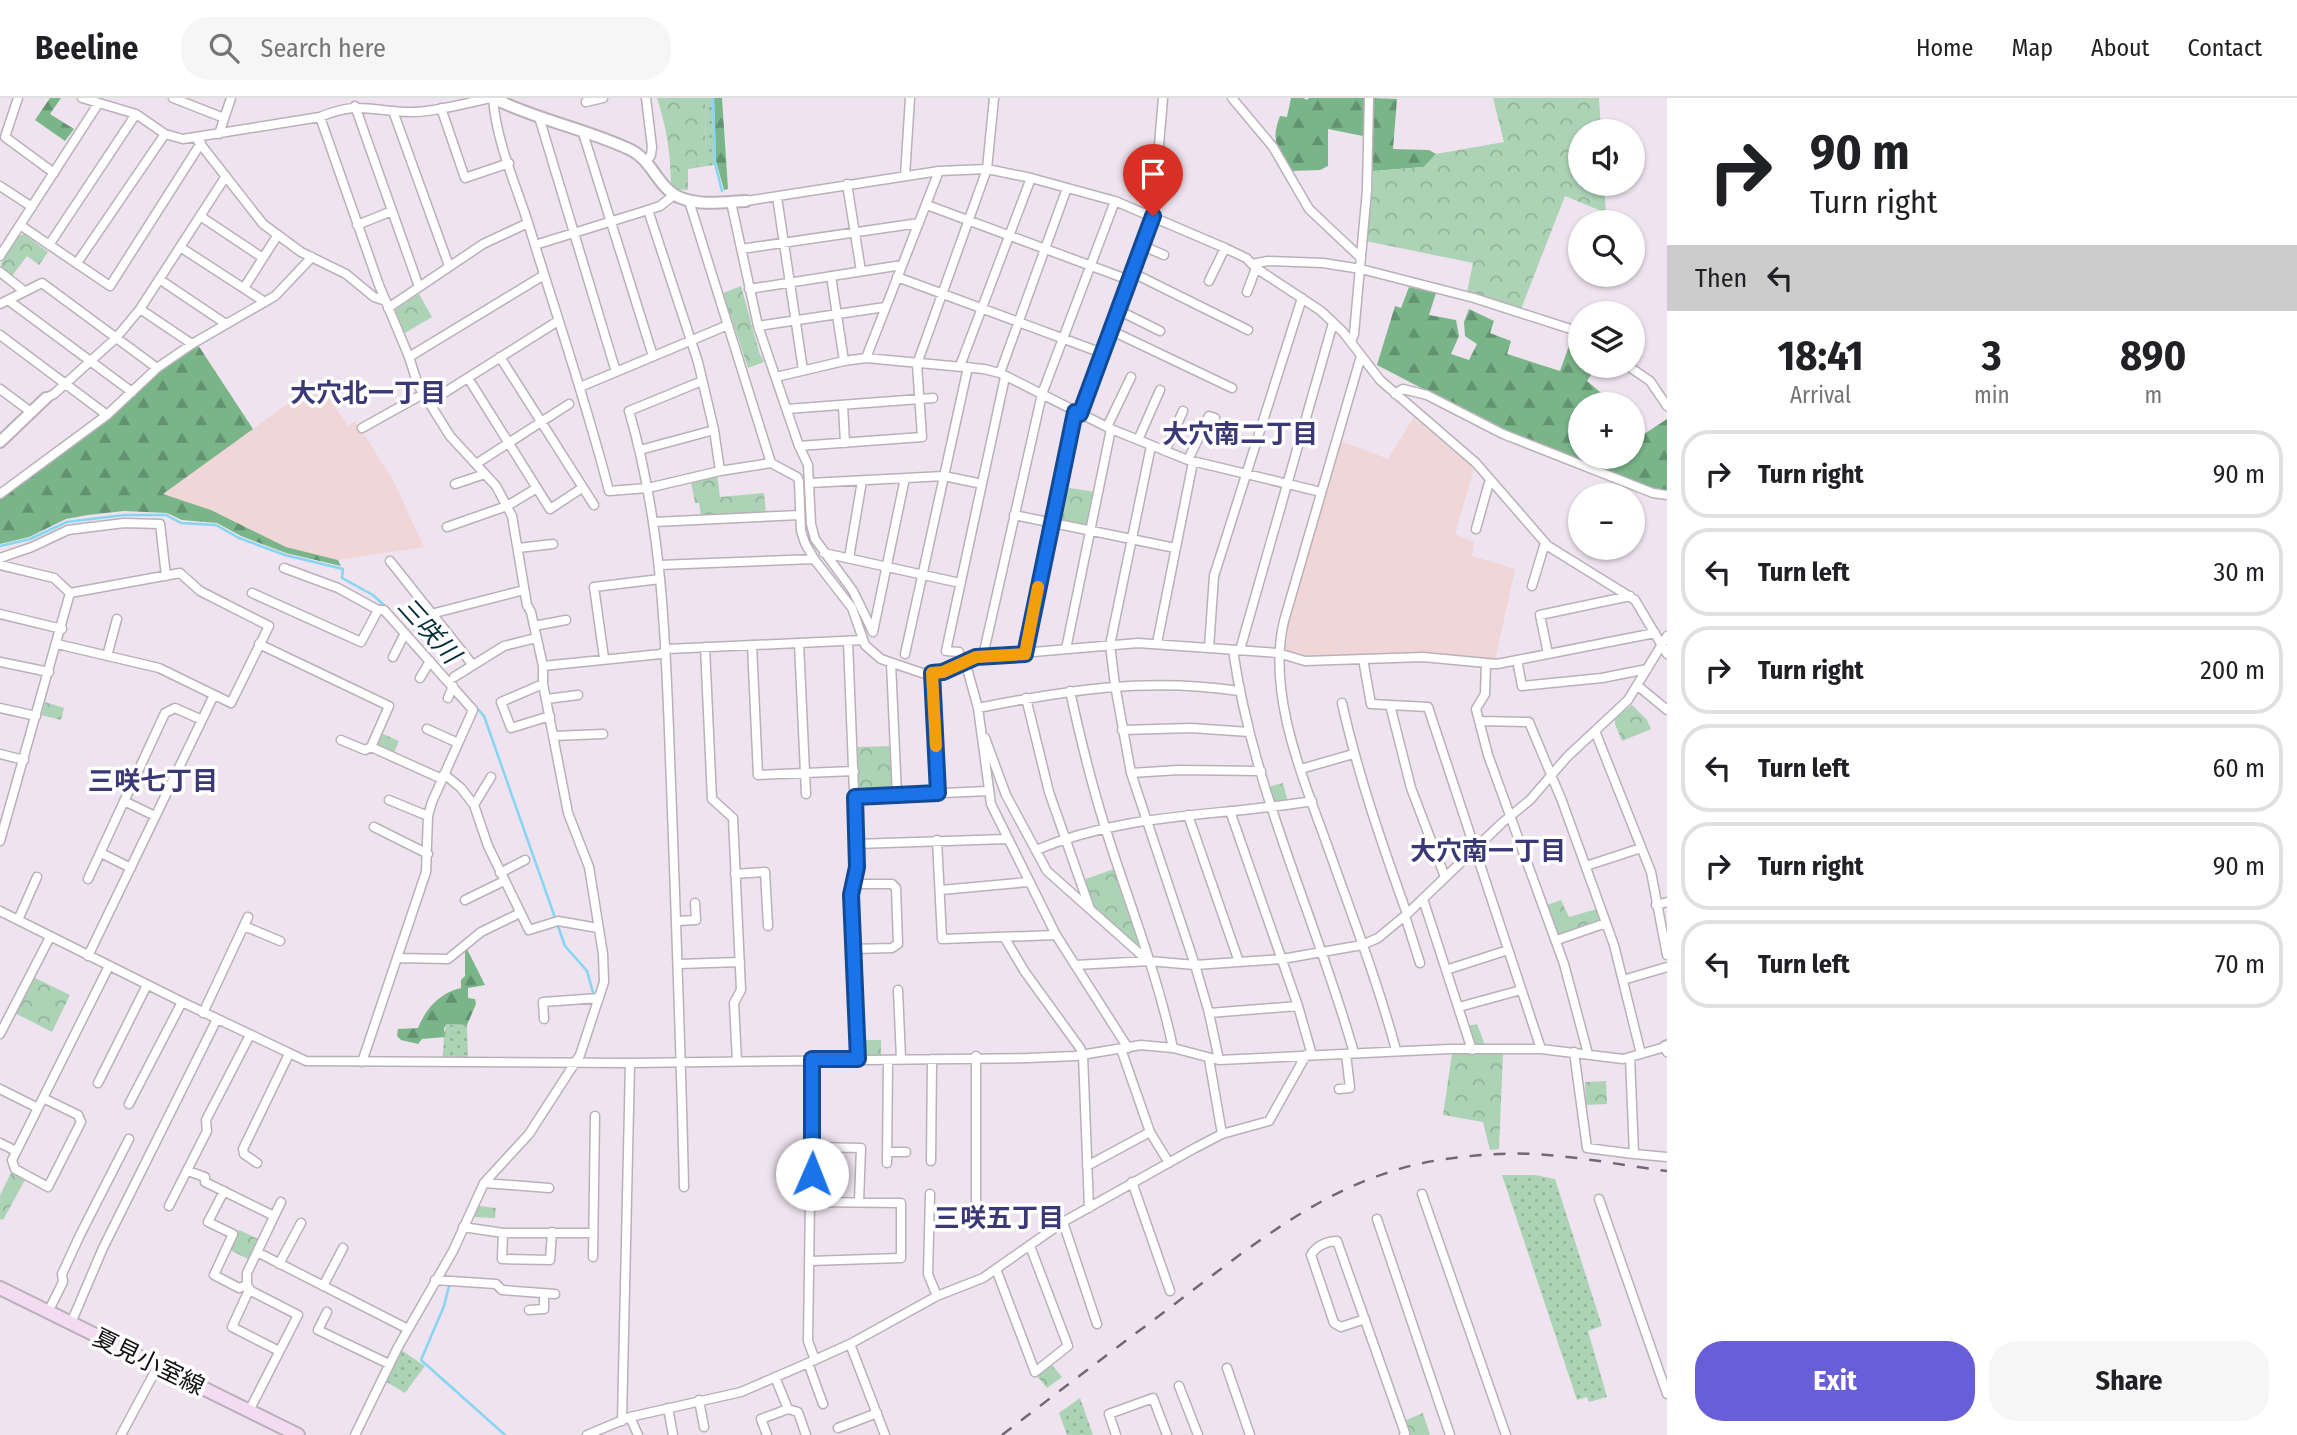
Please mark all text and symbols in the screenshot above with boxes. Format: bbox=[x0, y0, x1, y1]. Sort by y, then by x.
search box bbox=[181, 17, 671, 80]
text: Beeline bbox=[35, 28, 139, 68]
icon: search bbox=[205, 29, 243, 67]
text: Search here bbox=[261, 33, 386, 64]
text: Home bbox=[1916, 34, 1973, 62]
text: Map bbox=[2011, 34, 2053, 62]
text: About bbox=[2091, 34, 2149, 62]
text: Contact bbox=[2187, 34, 2262, 62]
map controls bbox=[1568, 119, 1645, 560]
button: sound bbox=[1568, 119, 1645, 196]
text: 90 m bbox=[1810, 123, 1910, 182]
icon: right bbox=[1695, 126, 1786, 217]
pin bbox=[1123, 144, 1183, 216]
icon: arrive bbox=[1134, 155, 1172, 193]
text: Turn right bbox=[1810, 183, 1937, 221]
button: search bbox=[1568, 210, 1645, 287]
icon: left bbox=[1761, 259, 1799, 297]
text: Then bbox=[1695, 263, 1747, 294]
button: layers bbox=[1568, 301, 1645, 378]
text: 18:41 bbox=[1778, 331, 1863, 381]
text: 3 bbox=[1982, 331, 2002, 381]
text: 890 bbox=[2120, 331, 2186, 381]
district label: 大穴北一丁目 bbox=[290, 378, 446, 409]
text: Arrival bbox=[1790, 381, 1851, 409]
text: min bbox=[1974, 381, 2010, 409]
text: m bbox=[2144, 381, 2162, 409]
button: + bbox=[1568, 392, 1645, 469]
district label: 大穴南二丁目 bbox=[1162, 419, 1318, 450]
icon: right bbox=[1699, 455, 1737, 493]
text: Turn right bbox=[1758, 459, 1864, 490]
text: 90 m bbox=[2213, 459, 2265, 490]
button: − bbox=[1568, 483, 1645, 560]
icon: left bbox=[1699, 553, 1737, 591]
text: Turn left bbox=[1758, 557, 1850, 588]
text: 30 m bbox=[2214, 557, 2265, 588]
water label: 三咲川 bbox=[391, 591, 468, 672]
icon: right bbox=[1699, 651, 1737, 689]
text: Turn right bbox=[1758, 655, 1864, 686]
text: 200 m bbox=[2200, 655, 2265, 686]
icon: left bbox=[1699, 749, 1737, 787]
text: Turn left bbox=[1758, 753, 1850, 784]
text: 60 m bbox=[2212, 753, 2265, 784]
district label: 三咲七丁目 bbox=[88, 766, 218, 797]
district label: 大穴南一丁目 bbox=[1410, 836, 1566, 867]
icon: right bbox=[1699, 847, 1737, 885]
text: Turn right bbox=[1758, 851, 1864, 882]
text: 90 m bbox=[2213, 851, 2265, 882]
icon: left bbox=[1699, 945, 1737, 983]
text: Turn left bbox=[1758, 949, 1850, 980]
text: 70 m bbox=[2215, 949, 2265, 980]
position arrow bbox=[775, 1137, 849, 1211]
district label: 三咲五丁目 bbox=[934, 1203, 1064, 1234]
street label: 夏見小室線 bbox=[89, 1323, 209, 1401]
button: Exit bbox=[1695, 1341, 1975, 1421]
button: Share bbox=[1989, 1341, 2269, 1421]

